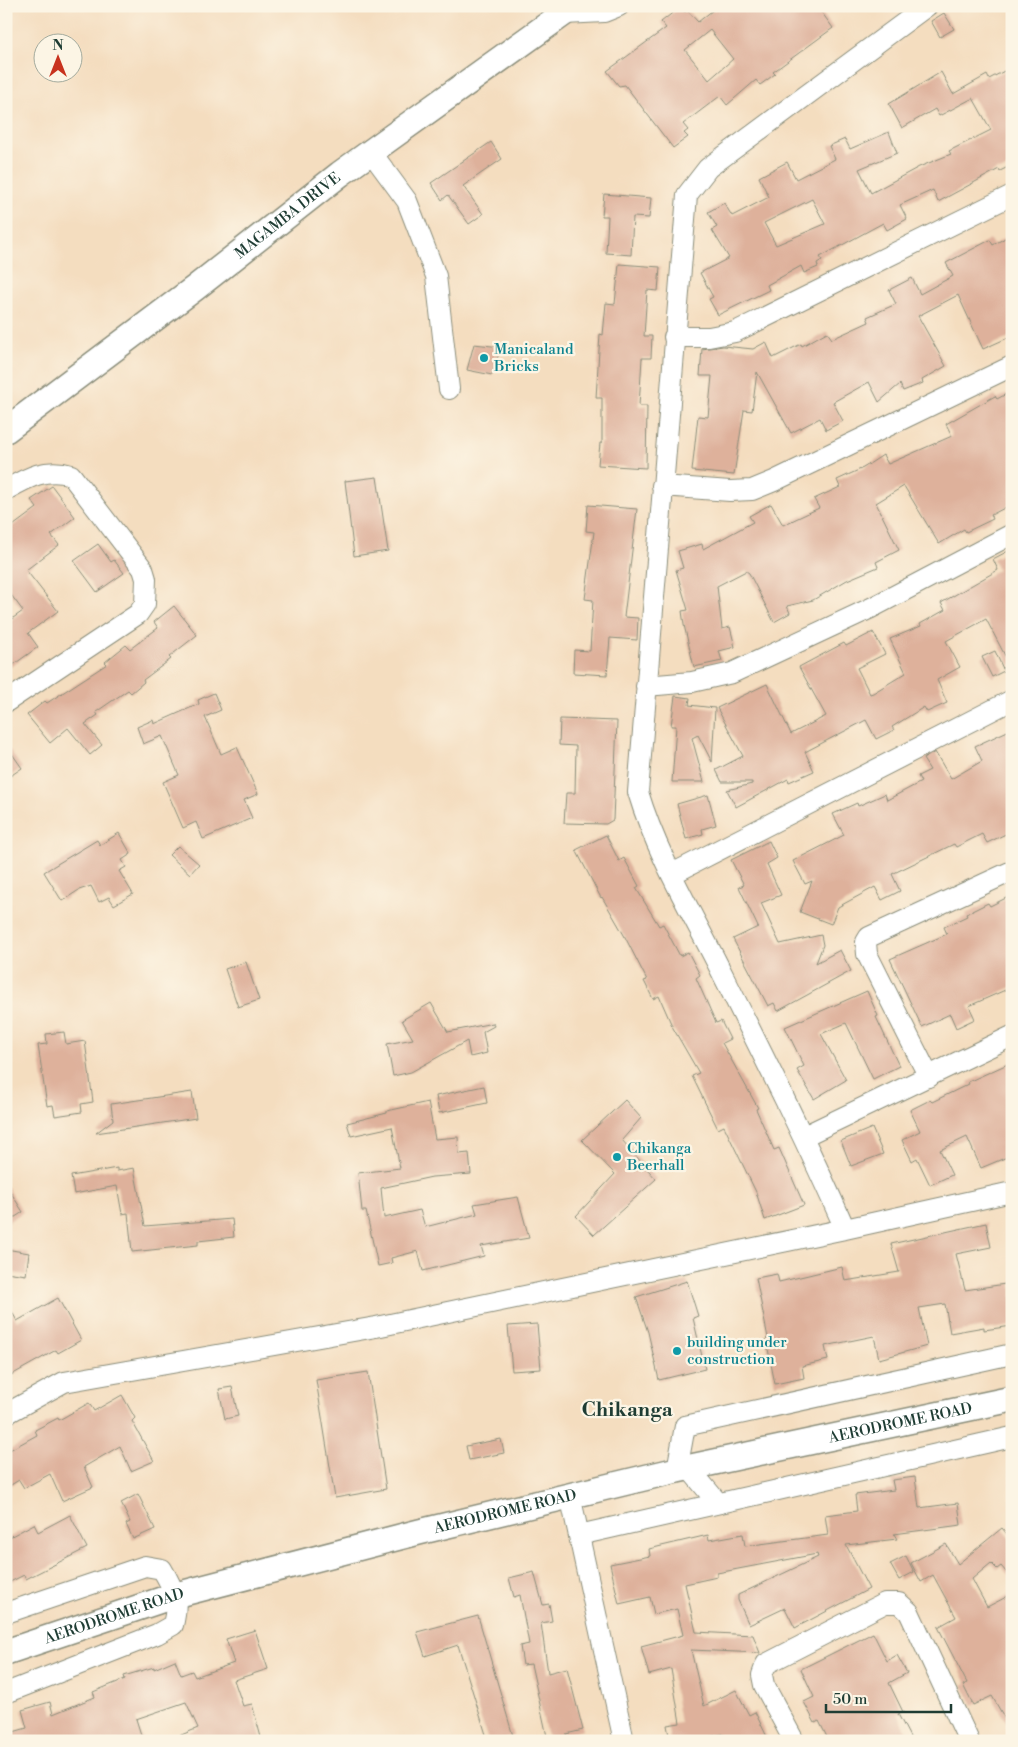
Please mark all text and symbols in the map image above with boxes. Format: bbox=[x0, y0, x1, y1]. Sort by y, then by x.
north arrow bbox=[32, 32, 82, 82]
text: N bbox=[52, 37, 64, 55]
street label: MAGAMBA DRIVE bbox=[231, 168, 344, 263]
place label: Manicaland Bricks bbox=[493, 340, 574, 376]
marker: Manicaland Bricks bbox=[478, 352, 490, 364]
place label: Chikanga Beerhall bbox=[626, 1139, 692, 1175]
marker: Chikanga Beerhall bbox=[611, 1151, 623, 1163]
place label: building under construction bbox=[687, 1333, 787, 1369]
marker: building under construction bbox=[671, 1345, 683, 1357]
district label: Chikanga bbox=[582, 1398, 673, 1423]
street label: AERODROME ROAD bbox=[826, 1399, 974, 1448]
street label: AERODROME ROAD bbox=[431, 1485, 579, 1538]
street label: AERODROME ROAD bbox=[41, 1584, 186, 1649]
scale bar bbox=[826, 1682, 950, 1714]
text: 50 m bbox=[833, 1690, 867, 1709]

